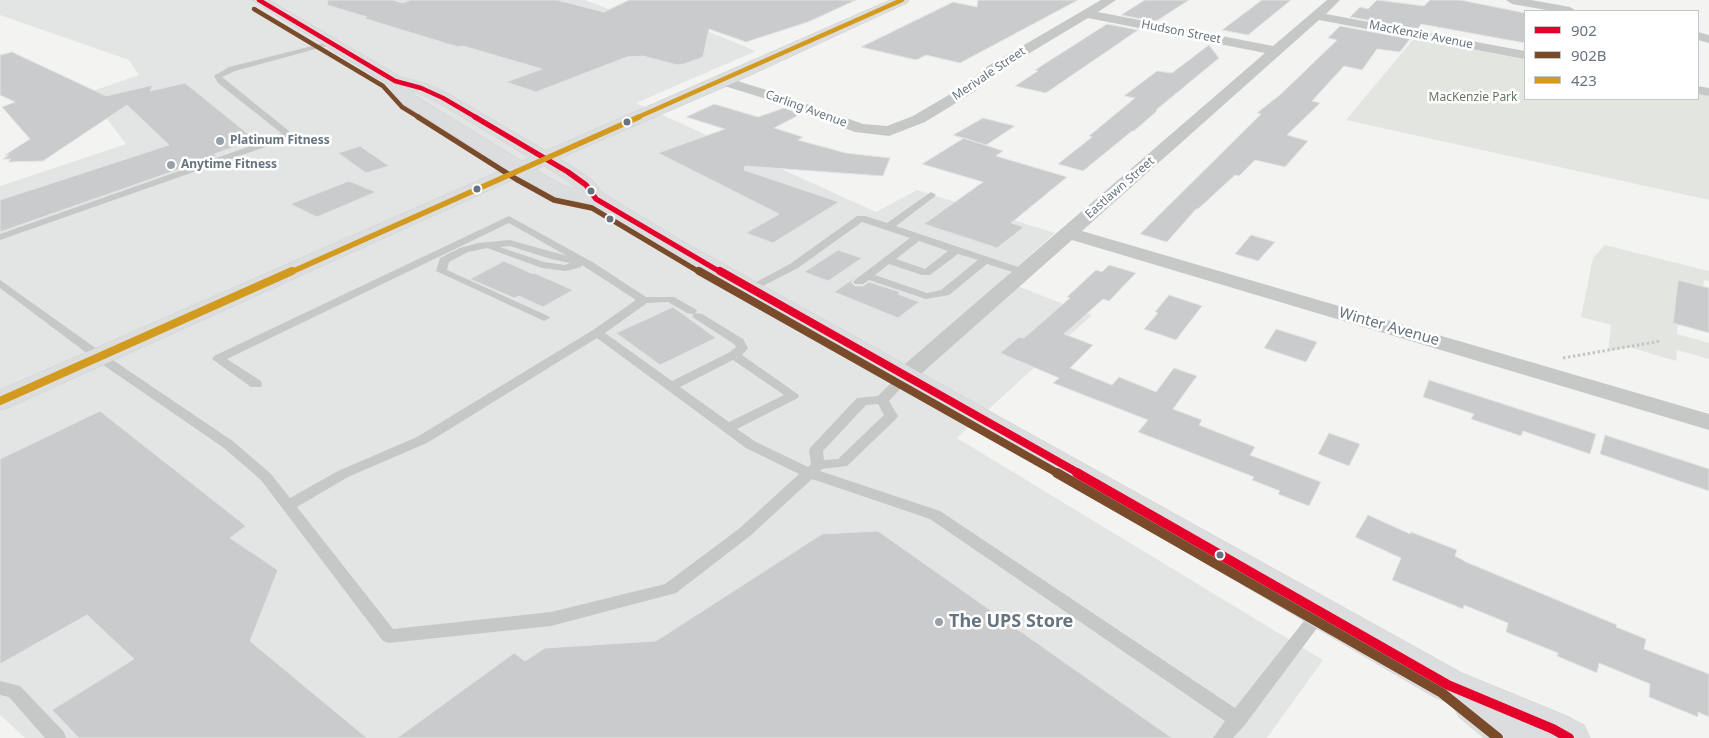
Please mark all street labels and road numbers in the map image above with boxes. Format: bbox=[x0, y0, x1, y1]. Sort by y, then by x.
street label: Hudson Street bbox=[1140, 17, 1222, 47]
street label: MacKenzie Avenue bbox=[1368, 18, 1474, 52]
street label: Merivale Street bbox=[950, 44, 1028, 104]
street label: Carling Avenue bbox=[763, 88, 849, 130]
street label: Eastlawn Street bbox=[1083, 154, 1157, 222]
street label: Winter Avenue bbox=[1337, 304, 1441, 350]

